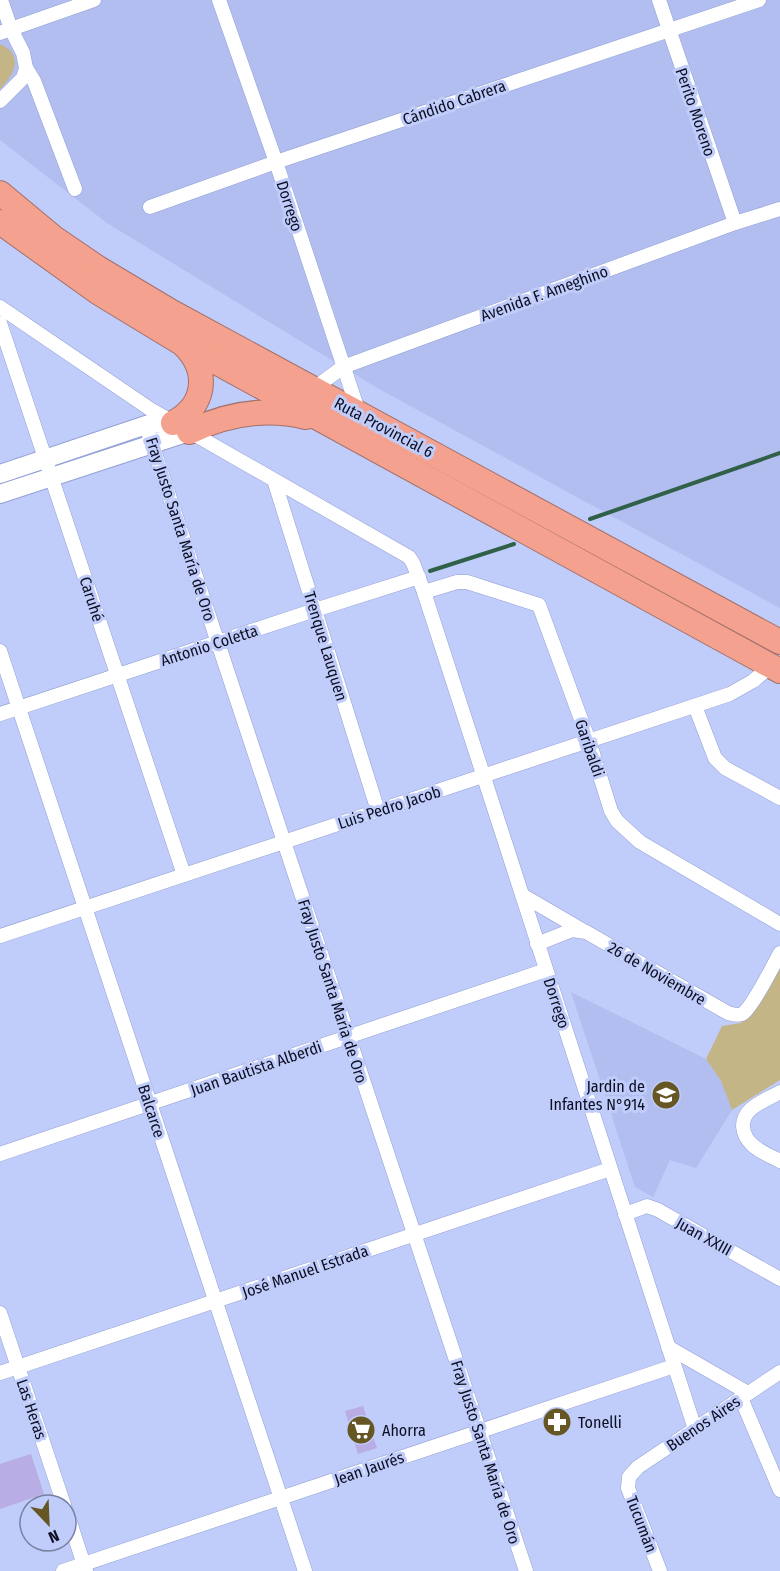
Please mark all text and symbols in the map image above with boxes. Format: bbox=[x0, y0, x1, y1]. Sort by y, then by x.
street label: Perito Moreno bbox=[672, 65, 720, 159]
street label: Cándido Cabrera bbox=[400, 76, 508, 129]
street label: Dorrego bbox=[272, 178, 307, 234]
street label: Avenida F. Ameghino bbox=[478, 262, 611, 325]
street label: Ruta Provincial 6 bbox=[331, 393, 437, 462]
street label: Fray Justo Santa María de Oro bbox=[142, 435, 219, 623]
street label: Caruhé bbox=[75, 574, 108, 624]
street label: Trenque Lauquen bbox=[300, 589, 351, 703]
street label: Antonio Coletta bbox=[158, 621, 260, 670]
street label: Garibaldi bbox=[571, 717, 608, 779]
street label: Luis Pedro Jacob bbox=[335, 782, 443, 833]
street label: Fray Justo Santa María de Oro bbox=[294, 897, 371, 1085]
street label: 26 de Noviembre bbox=[604, 938, 709, 1009]
street label: Dorrego bbox=[539, 975, 574, 1031]
street label: Juan Bautista Alberdi bbox=[188, 1037, 324, 1100]
place label: Jardin de Infantes N°914 bbox=[549, 1077, 645, 1114]
school or university icon: Jardin de Infantes N°914 bbox=[650, 1079, 682, 1111]
street label: Balcarce bbox=[134, 1082, 169, 1140]
street label: Juan XXIII bbox=[672, 1213, 735, 1260]
street label: José Manuel Estrada bbox=[240, 1241, 371, 1302]
street label: Fray Justo Santa María de Oro bbox=[447, 1358, 524, 1546]
street label: Las Heras bbox=[12, 1377, 51, 1442]
street label: Buenos Aires bbox=[663, 1392, 744, 1455]
pharmacy icon: Tonelli bbox=[541, 1406, 573, 1438]
place label: Tonelli bbox=[578, 1413, 622, 1432]
supermarket icon: Ahorra bbox=[345, 1414, 377, 1446]
place label: Ahorra bbox=[382, 1421, 426, 1440]
street label: Jean Jaurés bbox=[332, 1448, 407, 1489]
north arrow bbox=[18, 1493, 78, 1553]
street label: Tucumán bbox=[622, 1493, 661, 1555]
text: N bbox=[46, 1526, 62, 1547]

